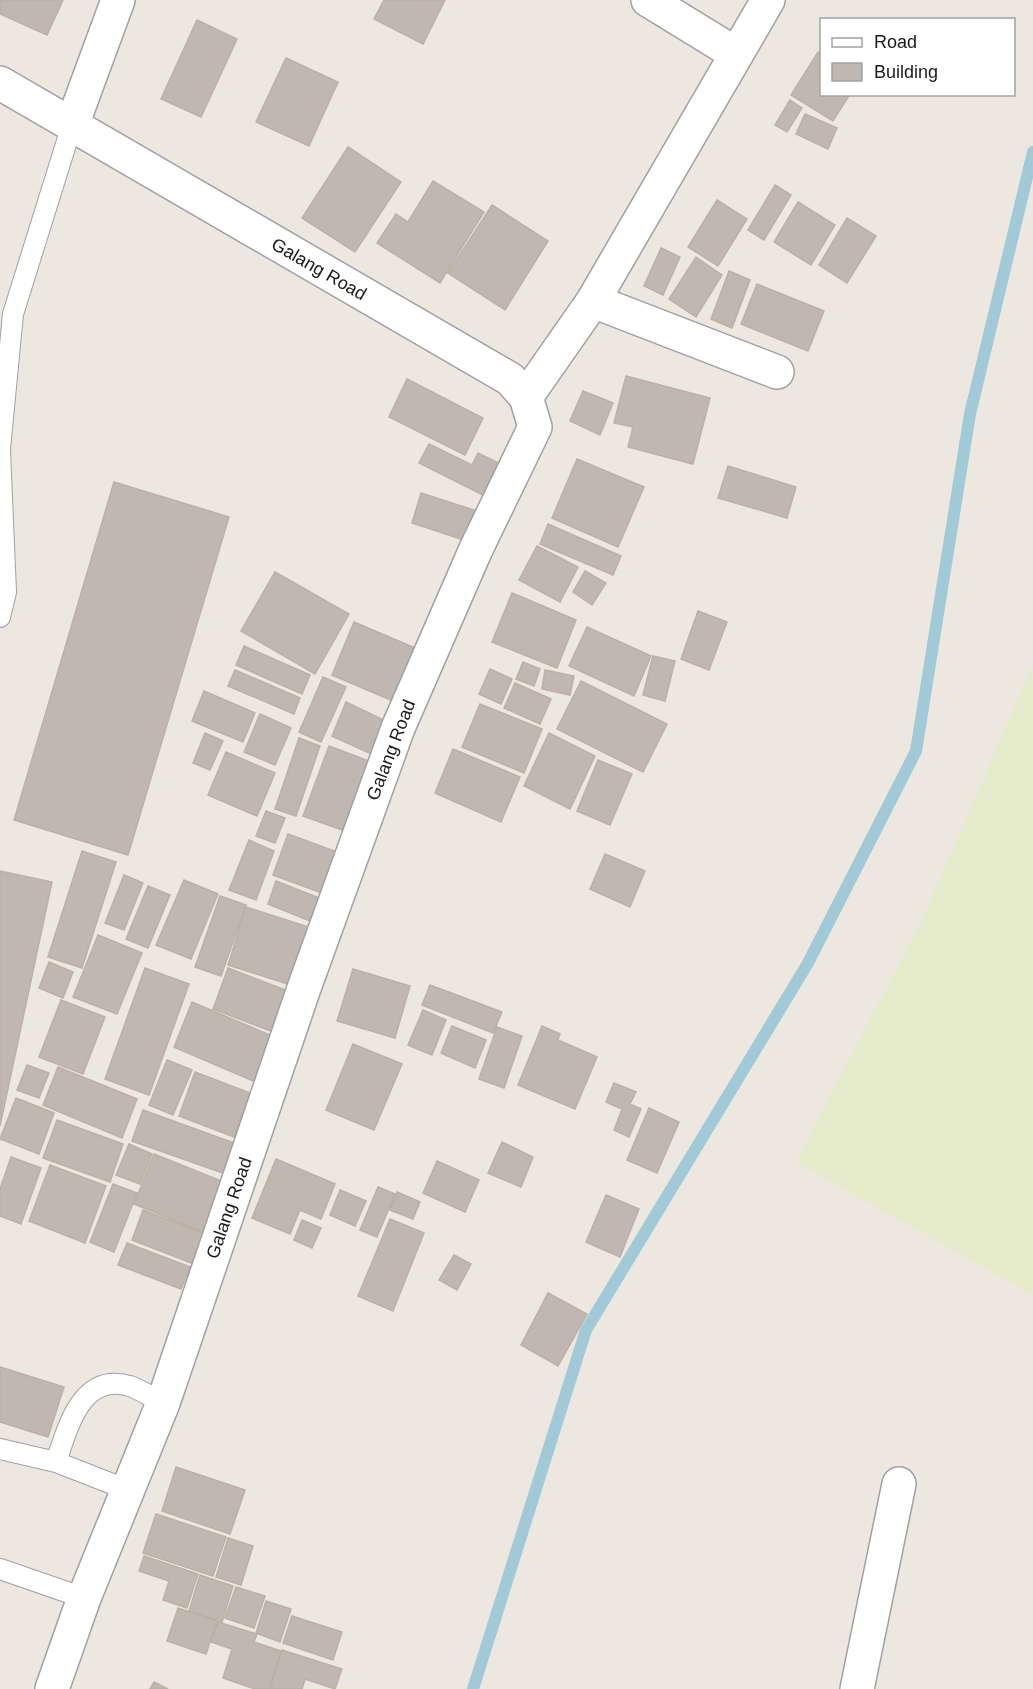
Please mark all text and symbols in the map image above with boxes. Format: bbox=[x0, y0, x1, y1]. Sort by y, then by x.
legend bbox=[820, 18, 1015, 96]
text: Road bbox=[874, 32, 917, 52]
text: Building bbox=[874, 62, 938, 82]
street label: Galang Road bbox=[268, 234, 370, 304]
street label: Galang Road bbox=[363, 697, 419, 803]
street label: Galang Road bbox=[202, 1155, 256, 1261]

